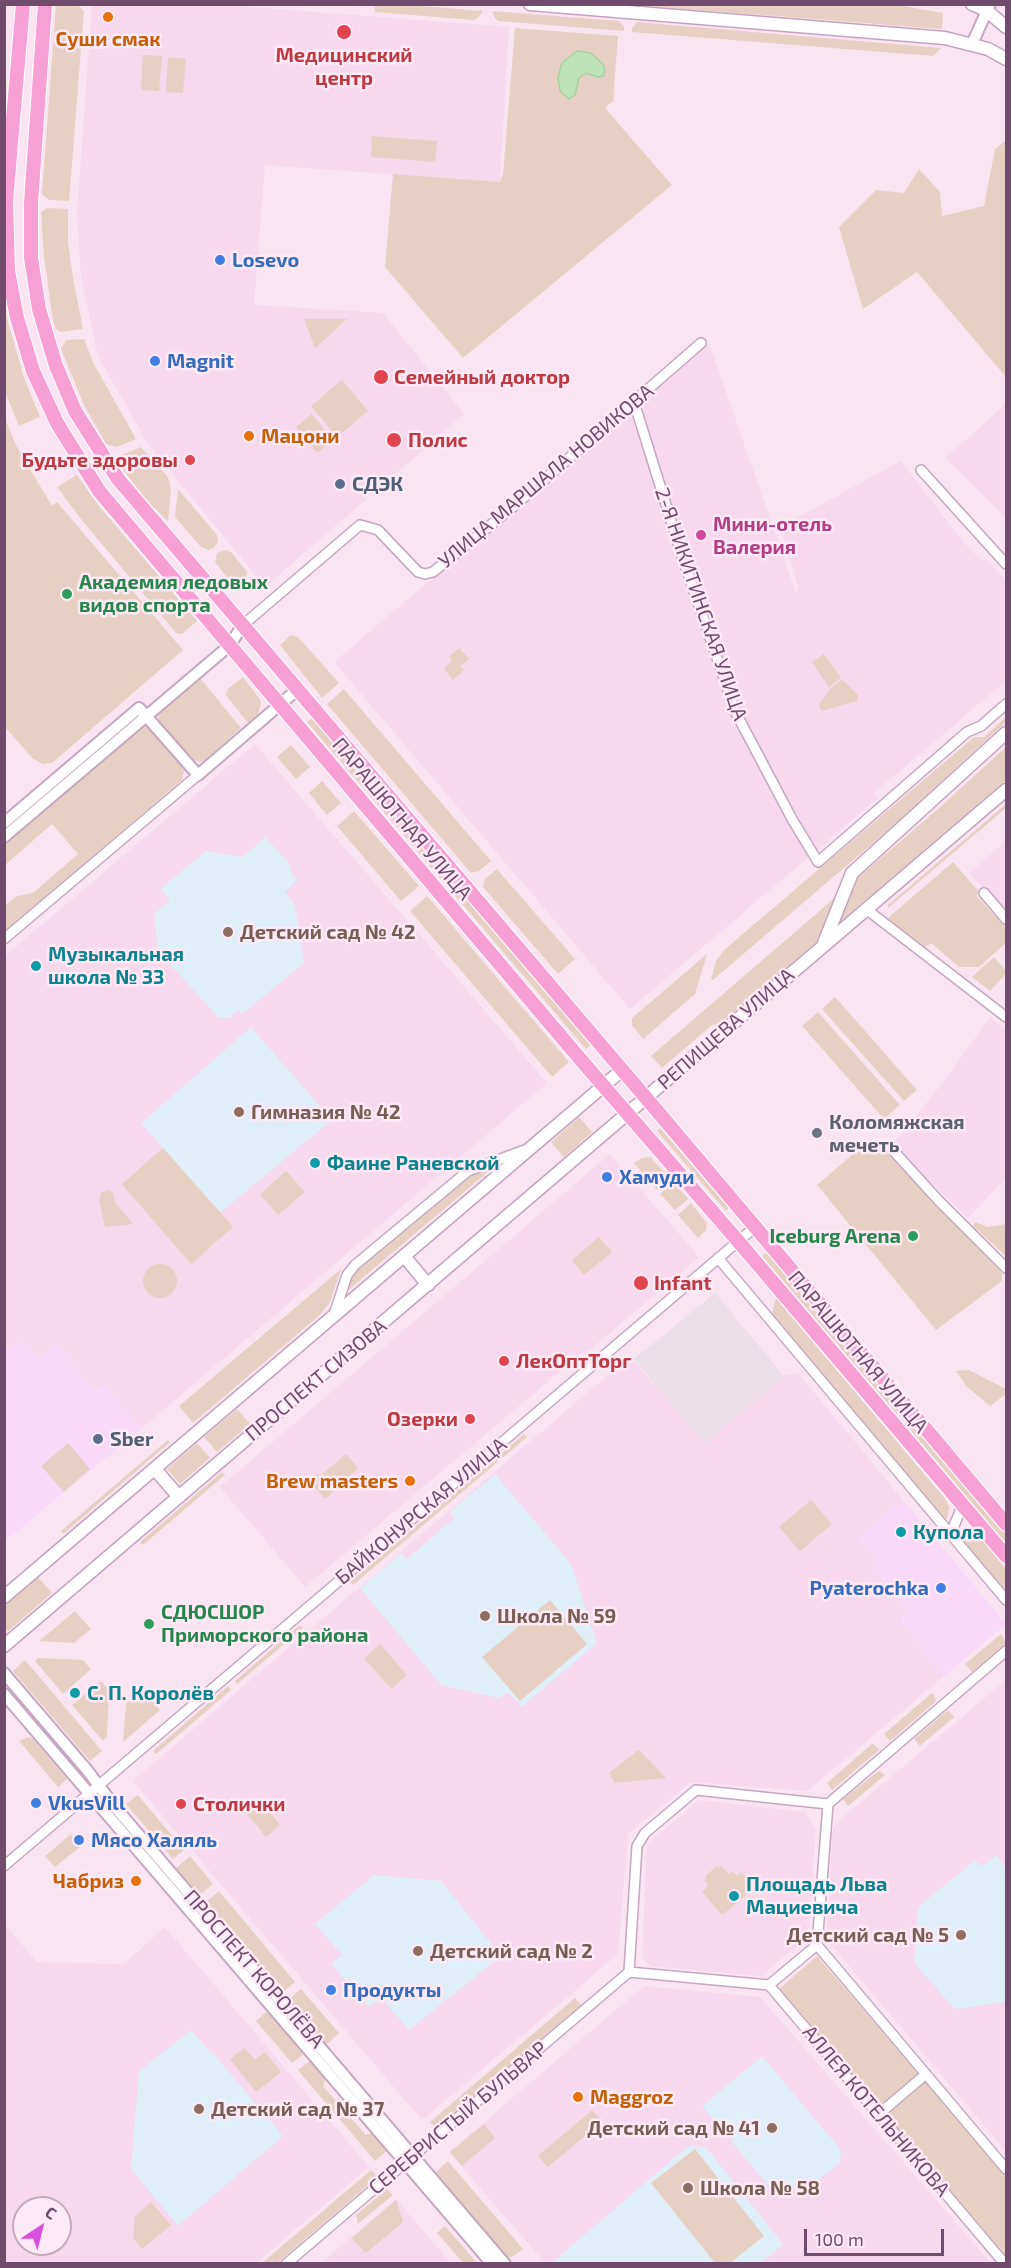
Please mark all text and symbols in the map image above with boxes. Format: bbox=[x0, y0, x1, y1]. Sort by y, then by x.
marker: Суши смак bbox=[101, 10, 115, 24]
marker: Медицинский центр bbox=[335, 23, 353, 41]
place label: Суши смак bbox=[56, 27, 160, 51]
place label: Медицинский центр bbox=[275, 43, 413, 90]
place label: Losevo bbox=[232, 248, 299, 272]
marker: Losevo bbox=[213, 253, 227, 267]
place label: Magnit bbox=[167, 349, 234, 373]
marker: Magnit bbox=[148, 354, 162, 368]
place label: Семейный доктор bbox=[394, 365, 570, 389]
marker: Семейный доктор bbox=[372, 368, 390, 386]
street label: УЛИЦА МАРШАЛА НОВИКОВА bbox=[433, 379, 659, 573]
place label: Мацони bbox=[261, 424, 339, 448]
place label: Полис bbox=[408, 428, 468, 452]
marker: Мацони bbox=[242, 429, 256, 443]
marker: Полис bbox=[385, 431, 403, 449]
place label: Будьте здоровы bbox=[22, 448, 178, 472]
marker: Будьте здоровы bbox=[183, 453, 197, 467]
place label: СДЭК bbox=[352, 472, 403, 496]
marker: СДЭК bbox=[333, 477, 347, 491]
street label: 2-Я НИКИТИНСКАЯ УЛИЦА bbox=[650, 484, 752, 724]
place label: Мини-отель Валерия bbox=[713, 512, 832, 559]
marker: Мини-отель Валерия bbox=[694, 528, 708, 542]
place label: Академия ледовых видов спорта bbox=[79, 570, 268, 617]
marker: Академия ледовых видов спорта bbox=[60, 587, 74, 601]
street label: ПАРАШЮТНАЯ УЛИЦА bbox=[327, 733, 477, 905]
place label: Детский сад № 42 bbox=[240, 920, 416, 944]
marker: Детский сад № 42 bbox=[221, 925, 235, 939]
place label: Музыкальная школа № 33 bbox=[48, 942, 184, 989]
marker: Музыкальная школа № 33 bbox=[29, 959, 43, 973]
street label: РЕПИЩЕВА УЛИЦА bbox=[653, 963, 799, 1095]
place label: Гимназия № 42 bbox=[251, 1100, 401, 1124]
marker: Гимназия № 42 bbox=[232, 1105, 246, 1119]
place label: Коломяжская мечеть bbox=[829, 1110, 965, 1157]
marker: Коломяжская мечеть bbox=[810, 1126, 824, 1140]
place label: Фаине Раневской bbox=[327, 1151, 500, 1175]
marker: Фаине Раневской bbox=[308, 1156, 322, 1170]
place label: Хамуди bbox=[619, 1165, 694, 1189]
marker: Хамуди bbox=[600, 1170, 614, 1184]
place label: Iceburg Arena bbox=[770, 1224, 901, 1248]
marker: Iceburg Arena bbox=[906, 1229, 920, 1243]
street label: ПАРАШЮТНАЯ УЛИЦА bbox=[783, 1266, 933, 1438]
place label: Infant bbox=[654, 1271, 712, 1295]
marker: Infant bbox=[632, 1274, 650, 1292]
street label: ПРОСПЕКТ СИЗОВА bbox=[240, 1314, 392, 1446]
place label: ЛекОптТорг bbox=[516, 1349, 632, 1373]
marker: ЛекОптТорг bbox=[497, 1354, 511, 1368]
place label: Озерки bbox=[387, 1407, 458, 1431]
marker: Озерки bbox=[463, 1412, 477, 1426]
place label: Sber bbox=[110, 1427, 153, 1451]
marker: Sber bbox=[91, 1432, 105, 1446]
street label: БАЙКОНУРСКАЯ УЛИЦА bbox=[331, 1432, 511, 1590]
place label: Brew masters bbox=[266, 1469, 398, 1493]
marker: Brew masters bbox=[403, 1474, 417, 1488]
place label: Купола bbox=[913, 1520, 984, 1544]
marker: Купола bbox=[894, 1525, 908, 1539]
place label: Pyaterochka bbox=[810, 1576, 929, 1600]
marker: Pyaterochka bbox=[934, 1581, 948, 1595]
place label: СДЮСШОР Приморского района bbox=[161, 1600, 368, 1647]
place label: Школа № 59 bbox=[497, 1604, 616, 1628]
marker: Школа № 59 bbox=[478, 1609, 492, 1623]
marker: СДЮСШОР Приморского района bbox=[142, 1617, 156, 1631]
place label: С. П. Королёв bbox=[87, 1681, 214, 1705]
marker: С. П. Королёв bbox=[68, 1686, 82, 1700]
place label: VkusVill bbox=[48, 1791, 125, 1815]
place label: Столички bbox=[193, 1792, 286, 1816]
marker: VkusVill bbox=[29, 1796, 43, 1810]
marker: Столички bbox=[174, 1797, 188, 1811]
place label: Мясо Халяль bbox=[91, 1828, 217, 1852]
marker: Мясо Халяль bbox=[72, 1833, 86, 1847]
place label: Чабриз bbox=[53, 1869, 124, 1893]
place label: Площадь Льва Мациевича bbox=[746, 1872, 888, 1919]
marker: Чабриз bbox=[129, 1874, 143, 1888]
street label: ПРОСПЕКТ КОРОЛЁВА bbox=[179, 1885, 329, 2053]
marker: Площадь Льва Мациевича bbox=[727, 1889, 741, 1903]
place label: Детский сад № 5 bbox=[787, 1923, 949, 1947]
marker: Детский сад № 5 bbox=[954, 1928, 968, 1942]
place label: Детский сад № 2 bbox=[430, 1939, 593, 1963]
marker: Детский сад № 2 bbox=[411, 1944, 425, 1958]
place label: Продукты bbox=[343, 1978, 441, 2002]
marker: Продукты bbox=[324, 1983, 338, 1997]
street label: АЛЛЕЯ КОТЕЛЬНИКОВА bbox=[797, 2020, 955, 2202]
street label: СЕРЕБРИСТЫЙ БУЛЬВАР bbox=[364, 2036, 552, 2200]
place label: Maggroz bbox=[590, 2085, 674, 2109]
marker: Maggroz bbox=[571, 2090, 585, 2104]
place label: Детский сад № 37 bbox=[211, 2097, 384, 2121]
marker: Детский сад № 37 bbox=[192, 2102, 206, 2116]
place label: Детский сад № 41 bbox=[587, 2116, 760, 2140]
marker: Детский сад № 41 bbox=[765, 2121, 779, 2135]
place label: Школа № 58 bbox=[700, 2176, 820, 2200]
marker: Школа № 58 bbox=[681, 2181, 695, 2195]
north arrow bbox=[12, 2196, 72, 2256]
text: С bbox=[42, 2202, 61, 2223]
scale bar bbox=[807, 2217, 946, 2255]
text: 100 m bbox=[815, 2228, 864, 2250]

